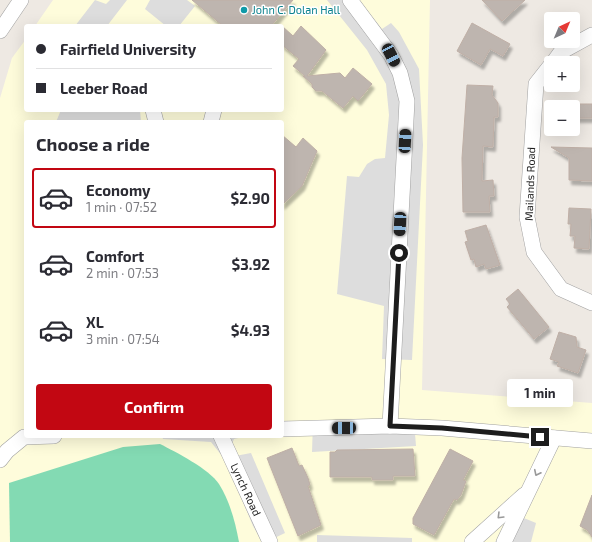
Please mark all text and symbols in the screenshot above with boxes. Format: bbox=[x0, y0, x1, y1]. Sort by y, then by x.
place label: John C. Dolan Hall bbox=[252, 3, 341, 16]
marker: John C. Dolan Hall bbox=[239, 5, 249, 15]
north arrow bbox=[544, 12, 580, 48]
map controls bbox=[544, 12, 580, 136]
text: Fairfield University bbox=[60, 40, 196, 58]
car bbox=[380, 42, 402, 68]
button: + bbox=[544, 56, 580, 92]
text: Leeber Road bbox=[60, 79, 148, 97]
button: − bbox=[544, 100, 580, 136]
car bbox=[398, 129, 412, 153]
text: Choose a ride bbox=[36, 133, 150, 155]
street label: Mailands Road bbox=[522, 147, 537, 221]
icon: car bbox=[38, 180, 74, 216]
text: Economy bbox=[86, 181, 151, 199]
text: $2.90 bbox=[231, 189, 270, 207]
text: 1 min · 07:52 bbox=[86, 199, 157, 215]
car bbox=[393, 212, 407, 236]
route start bbox=[390, 244, 408, 262]
icon: car bbox=[38, 246, 74, 282]
text: Comfort bbox=[86, 247, 144, 265]
text: $3.92 bbox=[232, 255, 270, 273]
text: 2 min · 07:53 bbox=[86, 265, 159, 281]
icon: car bbox=[38, 312, 74, 348]
text: XL bbox=[86, 313, 104, 331]
text: $4.93 bbox=[231, 321, 270, 339]
text: 3 min · 07:54 bbox=[86, 331, 160, 347]
callout: 1 min bbox=[507, 379, 573, 407]
button: Confirm bbox=[36, 384, 272, 430]
text: 1 min bbox=[524, 385, 556, 401]
car bbox=[332, 422, 356, 434]
route end bbox=[531, 428, 549, 446]
street label: Lynch Road bbox=[228, 461, 264, 518]
one-way arrow bbox=[534, 469, 542, 476]
one-way arrow bbox=[497, 512, 505, 519]

